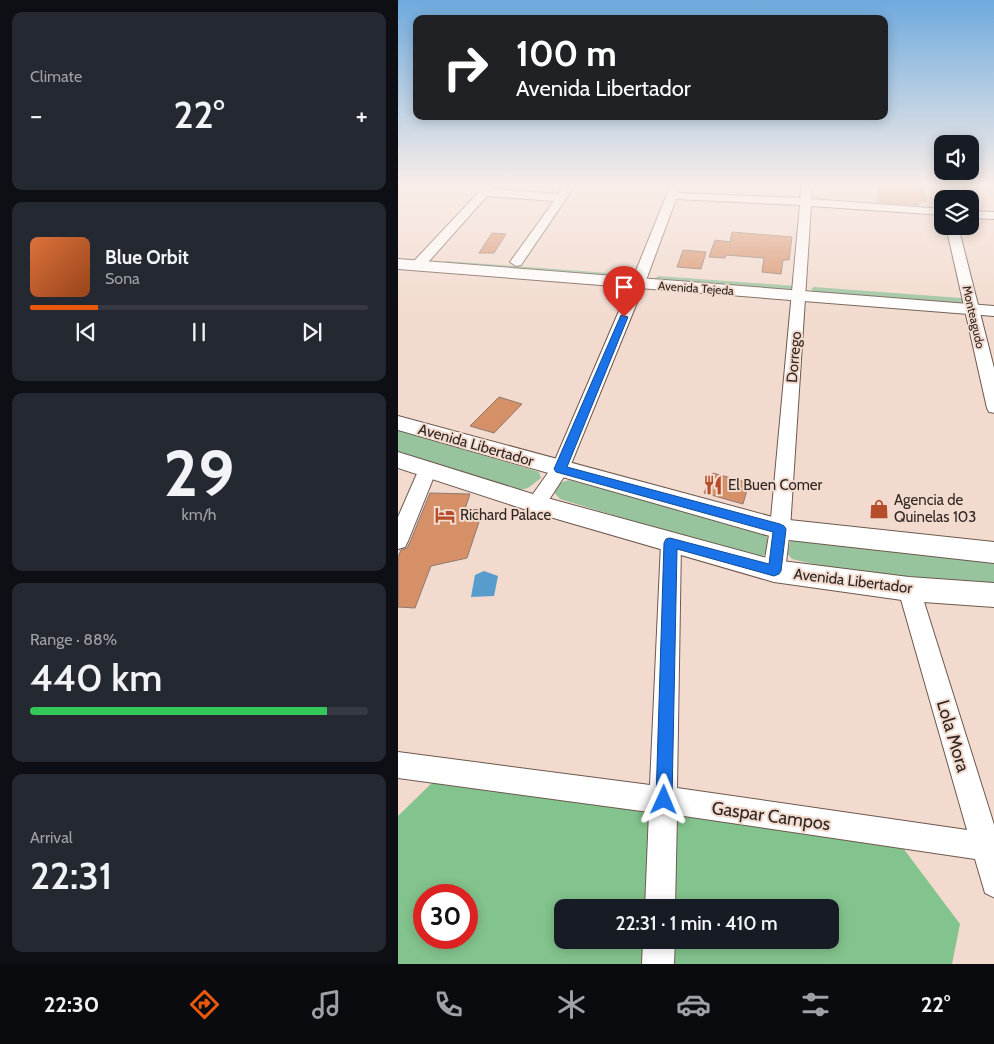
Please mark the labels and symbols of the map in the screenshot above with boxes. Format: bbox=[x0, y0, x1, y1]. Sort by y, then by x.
pin bbox=[603, 266, 645, 317]
street label: Avenida Tejeda bbox=[658, 278, 735, 298]
street label: Monteagudo bbox=[959, 284, 989, 350]
street label: Dorrego bbox=[783, 330, 805, 384]
street label: Avenida Libertador bbox=[416, 420, 536, 470]
restaurant icon: El Buen Comer bbox=[702, 474, 724, 496]
place label: El Buen Comer bbox=[728, 476, 823, 494]
place label: Agencia de Quinelas 103 bbox=[894, 491, 976, 526]
shop icon: Agencia de Quinelas 103 bbox=[868, 498, 890, 520]
hotel icon: Richard Palace bbox=[434, 504, 456, 526]
place label: Richard Palace bbox=[460, 506, 552, 524]
street label: Avenida Libertador bbox=[793, 565, 913, 597]
street label: Lola Mora bbox=[932, 697, 974, 775]
position arrow bbox=[637, 773, 689, 825]
street label: Gaspar Campos bbox=[710, 797, 832, 835]
speed limit sign: 30 bbox=[413, 884, 478, 949]

